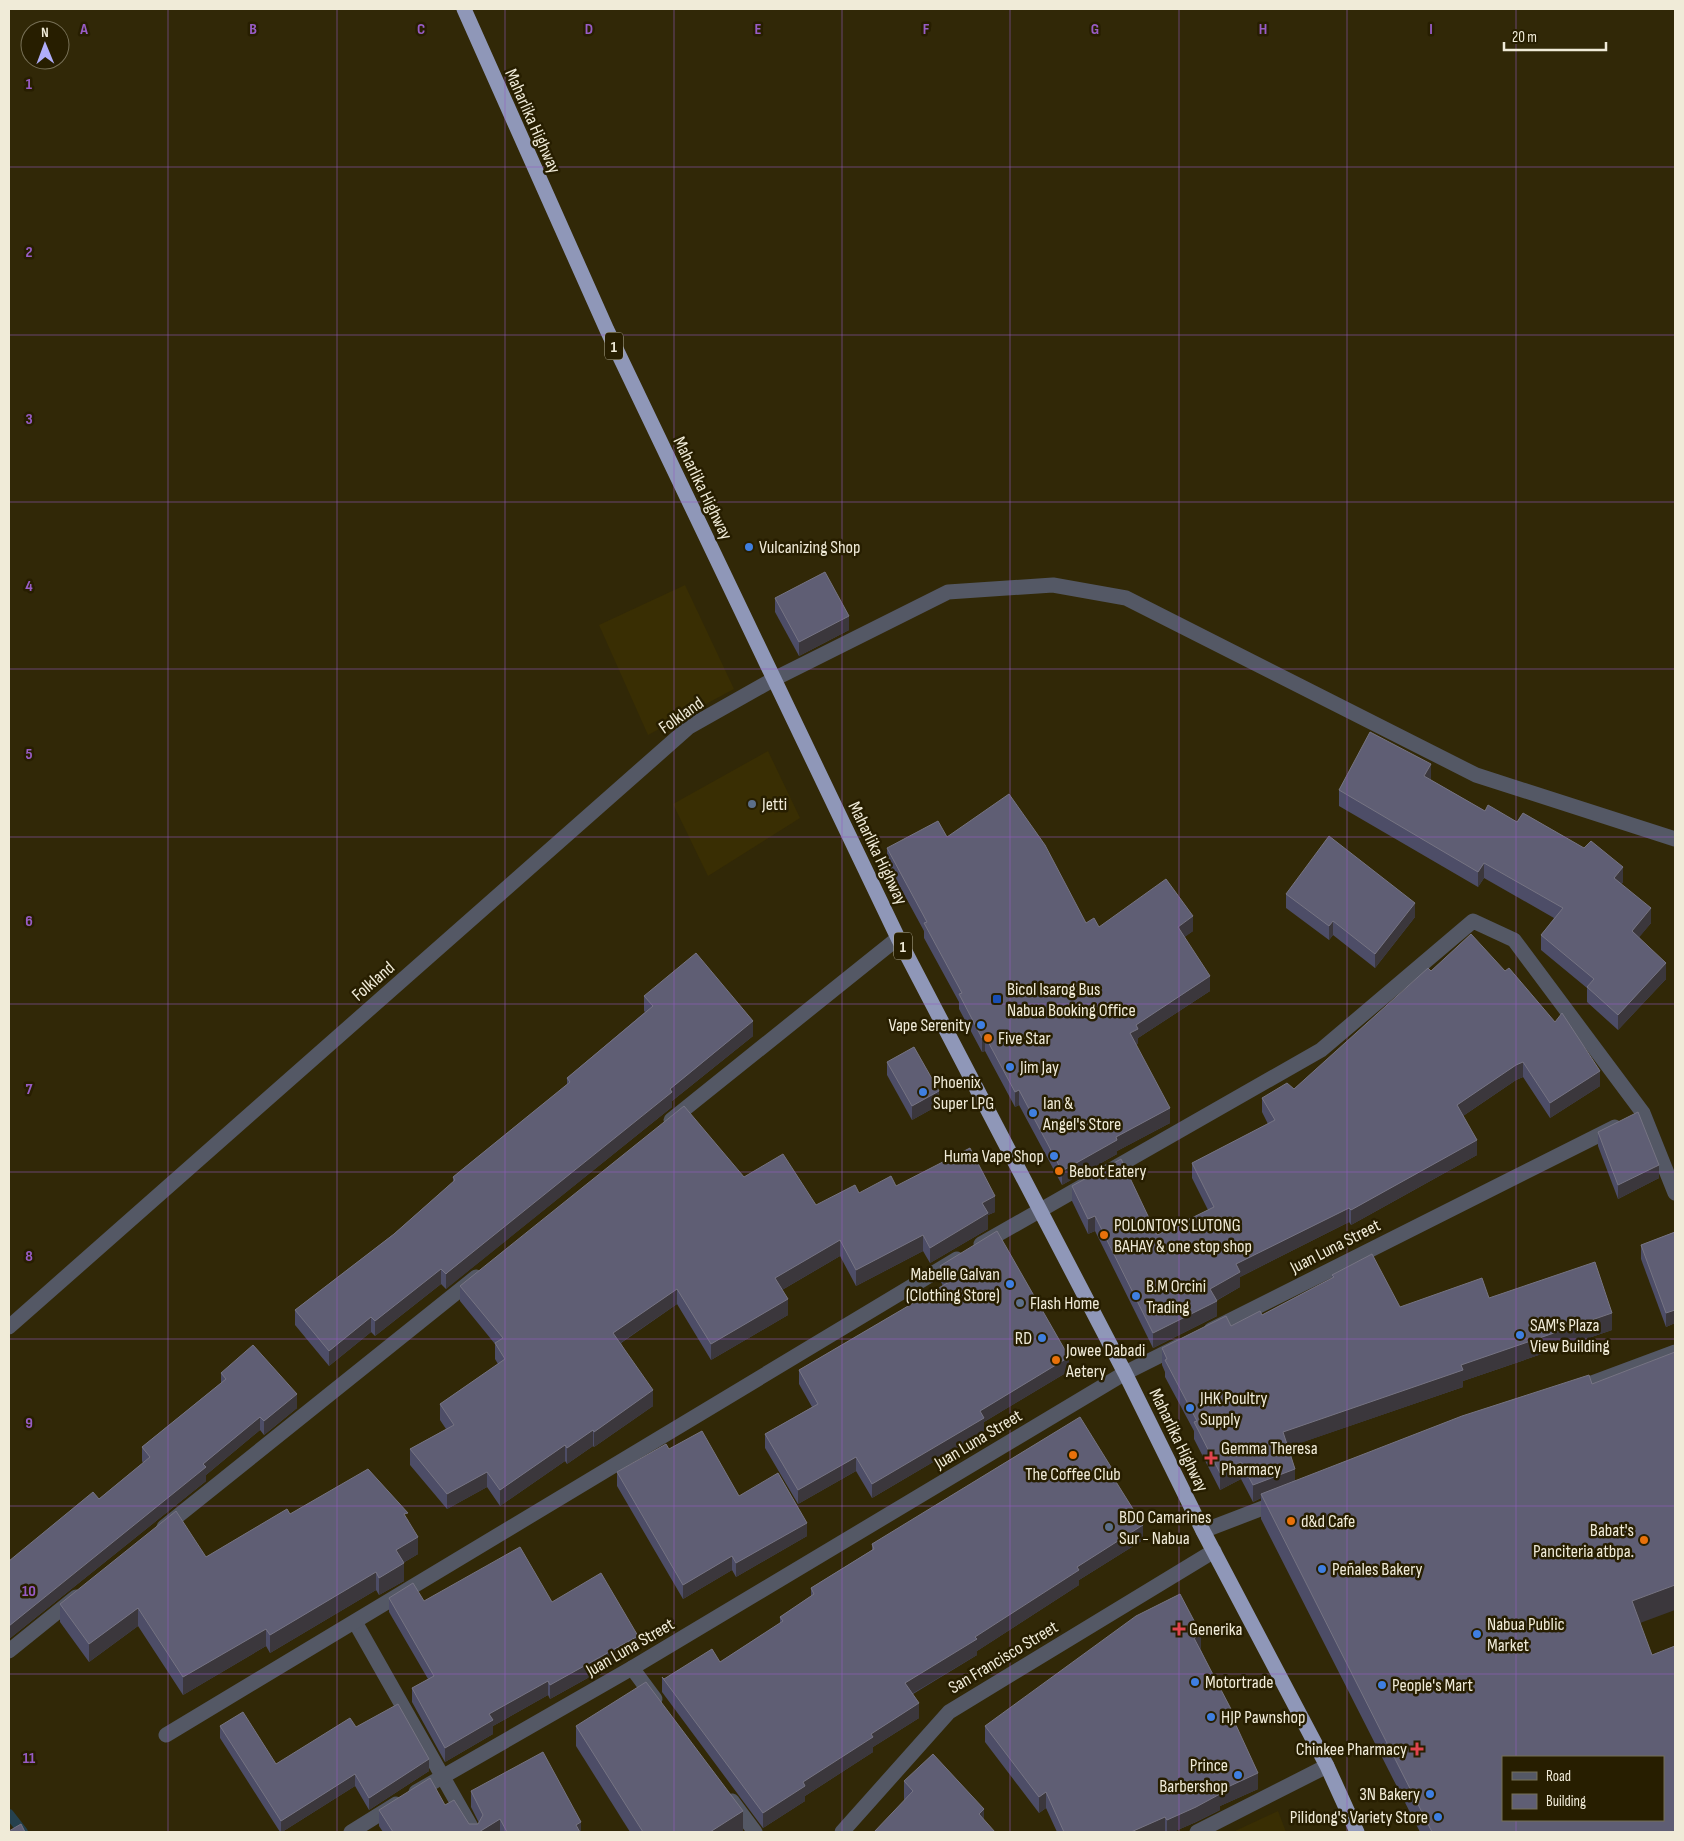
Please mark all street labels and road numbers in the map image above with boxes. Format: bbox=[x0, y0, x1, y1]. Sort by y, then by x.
street label: Maharlika Highway bbox=[500, 66, 565, 177]
road number: 1 bbox=[605, 332, 623, 360]
street label: Maharlika Highway bbox=[669, 433, 737, 543]
street label: Folkland bbox=[655, 693, 708, 738]
street label: Maharlika Highway bbox=[844, 798, 912, 908]
road number: 1 bbox=[894, 932, 912, 959]
street label: Folkland bbox=[348, 957, 399, 1006]
street label: Juan Luna Street bbox=[1286, 1215, 1384, 1279]
street label: Maharlika Highway bbox=[1145, 1385, 1213, 1495]
street label: Juan Luna Street bbox=[930, 1405, 1026, 1474]
street label: Juan Luna Street bbox=[582, 1613, 679, 1682]
street label: San Francisco Street bbox=[945, 1616, 1062, 1698]

